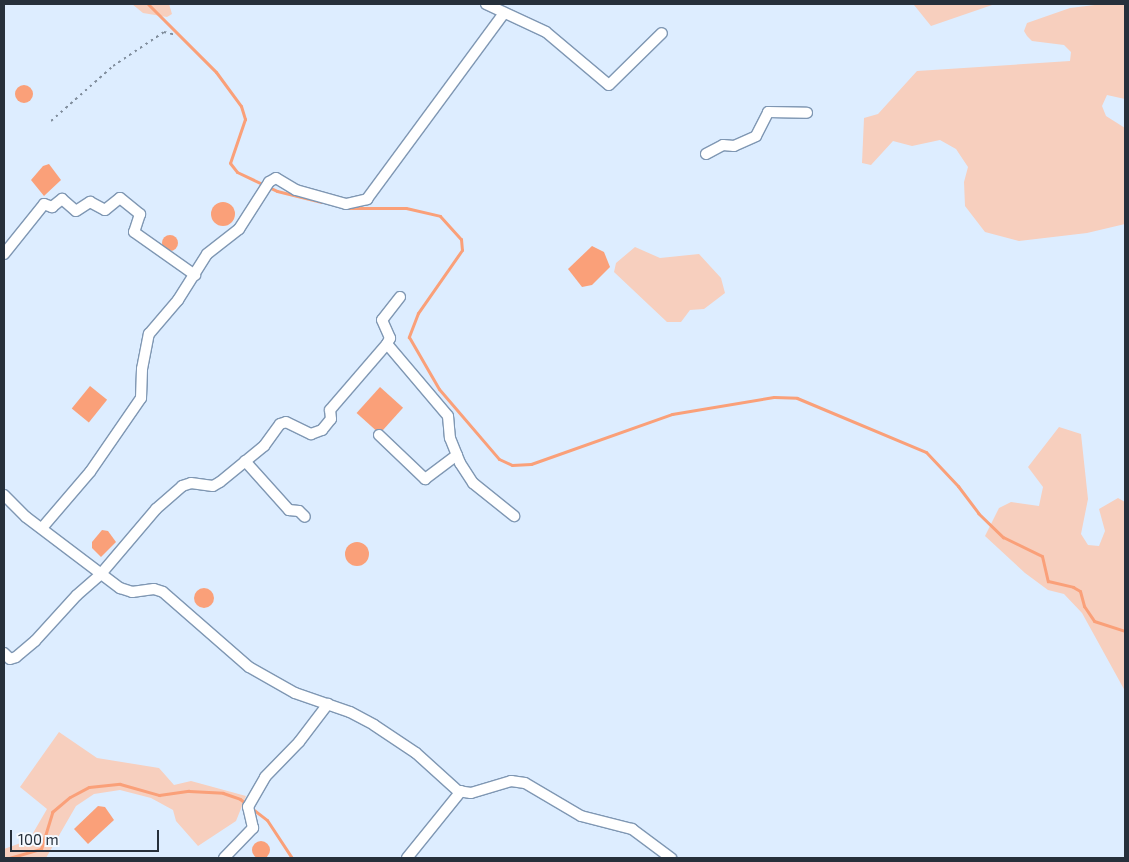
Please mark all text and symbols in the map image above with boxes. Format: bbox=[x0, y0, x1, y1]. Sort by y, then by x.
scale bar bbox=[12, 820, 161, 852]
text: 100 m bbox=[18, 830, 59, 848]

